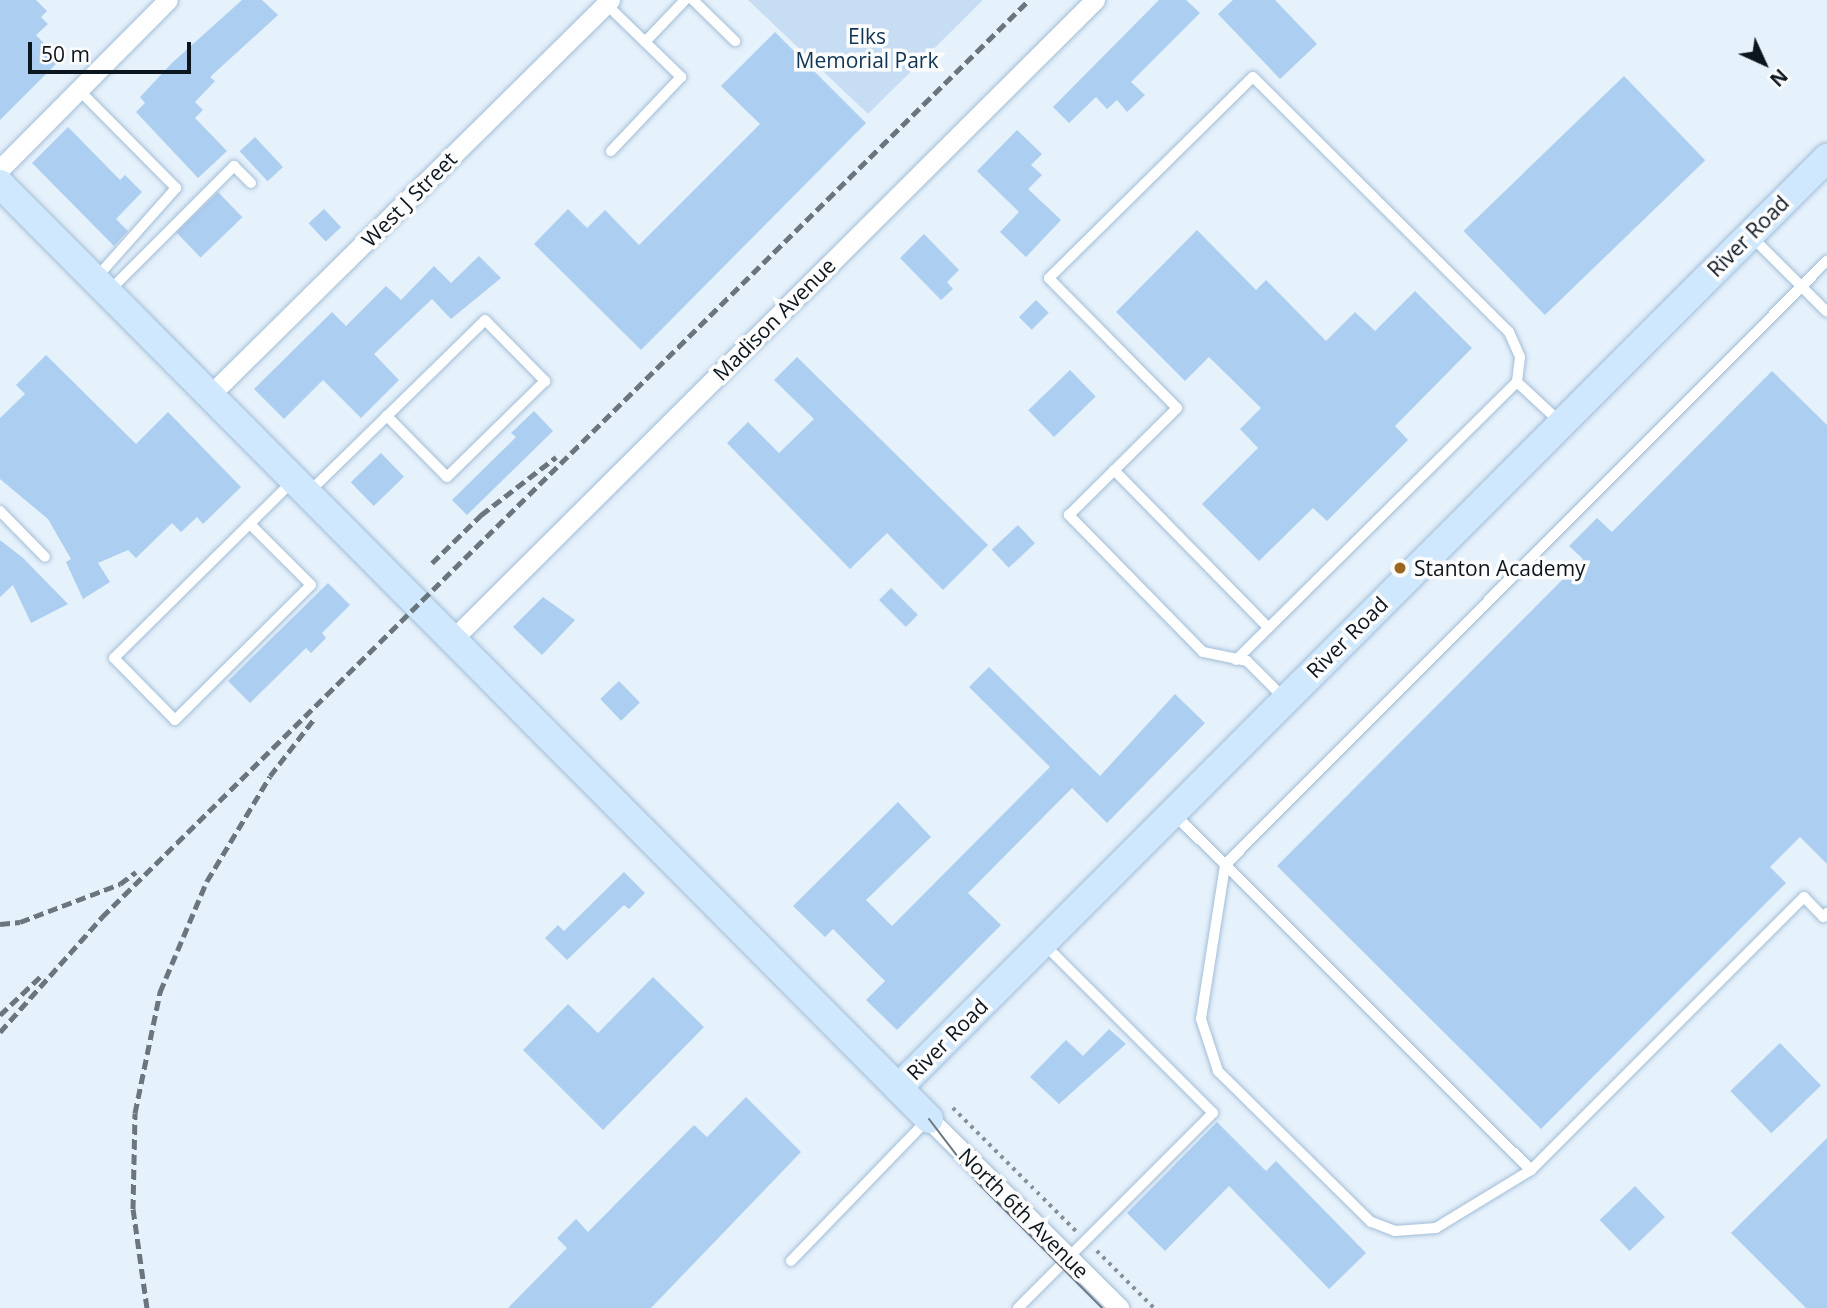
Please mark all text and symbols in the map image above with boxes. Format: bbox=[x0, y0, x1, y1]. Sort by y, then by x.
park label: Elks Memorial Park bbox=[796, 23, 938, 73]
scale bar bbox=[32, 28, 194, 72]
north arrow bbox=[1729, 28, 1799, 98]
text: 50 m bbox=[41, 40, 90, 68]
text: N bbox=[1764, 63, 1794, 92]
street label: West J Street bbox=[356, 146, 462, 252]
street label: River Road bbox=[1702, 190, 1794, 282]
street label: Madison Avenue bbox=[708, 253, 840, 385]
place label: Stanton Academy bbox=[1414, 555, 1586, 581]
marker: Stanton Academy bbox=[1392, 560, 1408, 576]
street label: River Road bbox=[1301, 591, 1393, 683]
street label: River Road bbox=[901, 993, 993, 1085]
street label: North 6th Avenue bbox=[954, 1143, 1094, 1283]

